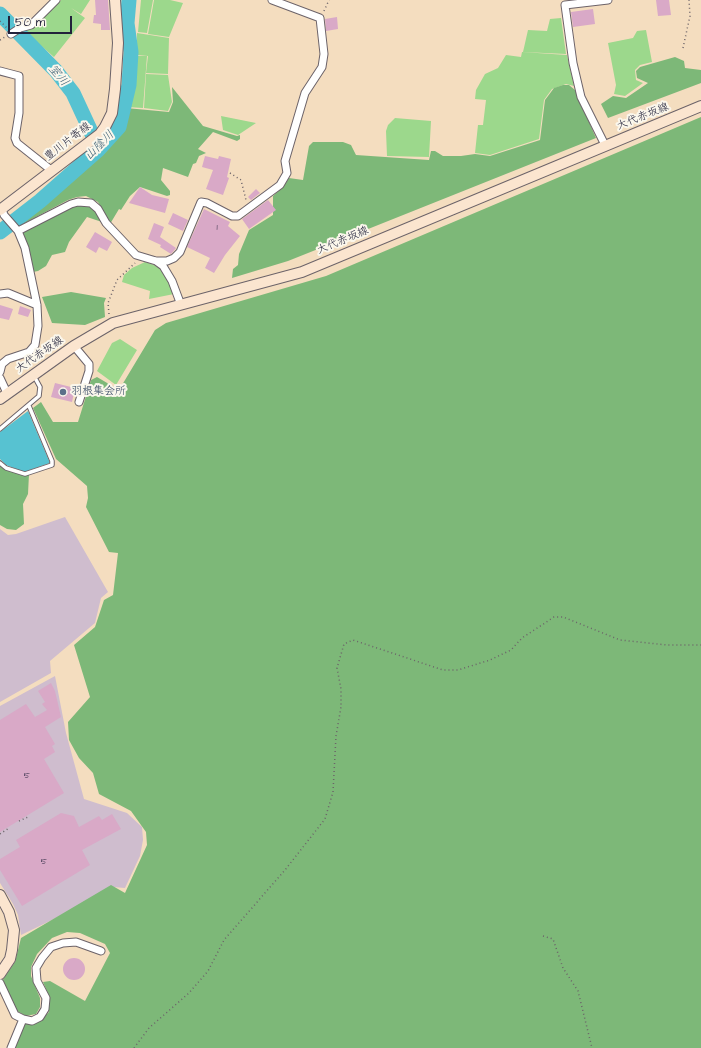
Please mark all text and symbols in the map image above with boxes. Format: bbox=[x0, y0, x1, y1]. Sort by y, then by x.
scale bar bbox=[10, 8, 74, 34]
text: 50 m bbox=[15, 14, 45, 31]
water label: 室川 bbox=[45, 62, 71, 90]
street label: 大代赤坂線 bbox=[615, 101, 671, 133]
street label: 豊川片寄線 bbox=[42, 120, 94, 164]
water label: 山陰川 bbox=[82, 128, 118, 164]
house number: 1 bbox=[216, 223, 218, 233]
street label: 大代赤坂線 bbox=[315, 224, 371, 258]
street label: 大代赤坂線 bbox=[14, 334, 66, 376]
place label: 羽根集会所 bbox=[71, 385, 126, 399]
marker: 羽根集会所 bbox=[58, 387, 68, 397]
house number: 5 bbox=[24, 771, 30, 781]
house number: 5 bbox=[41, 857, 47, 867]

